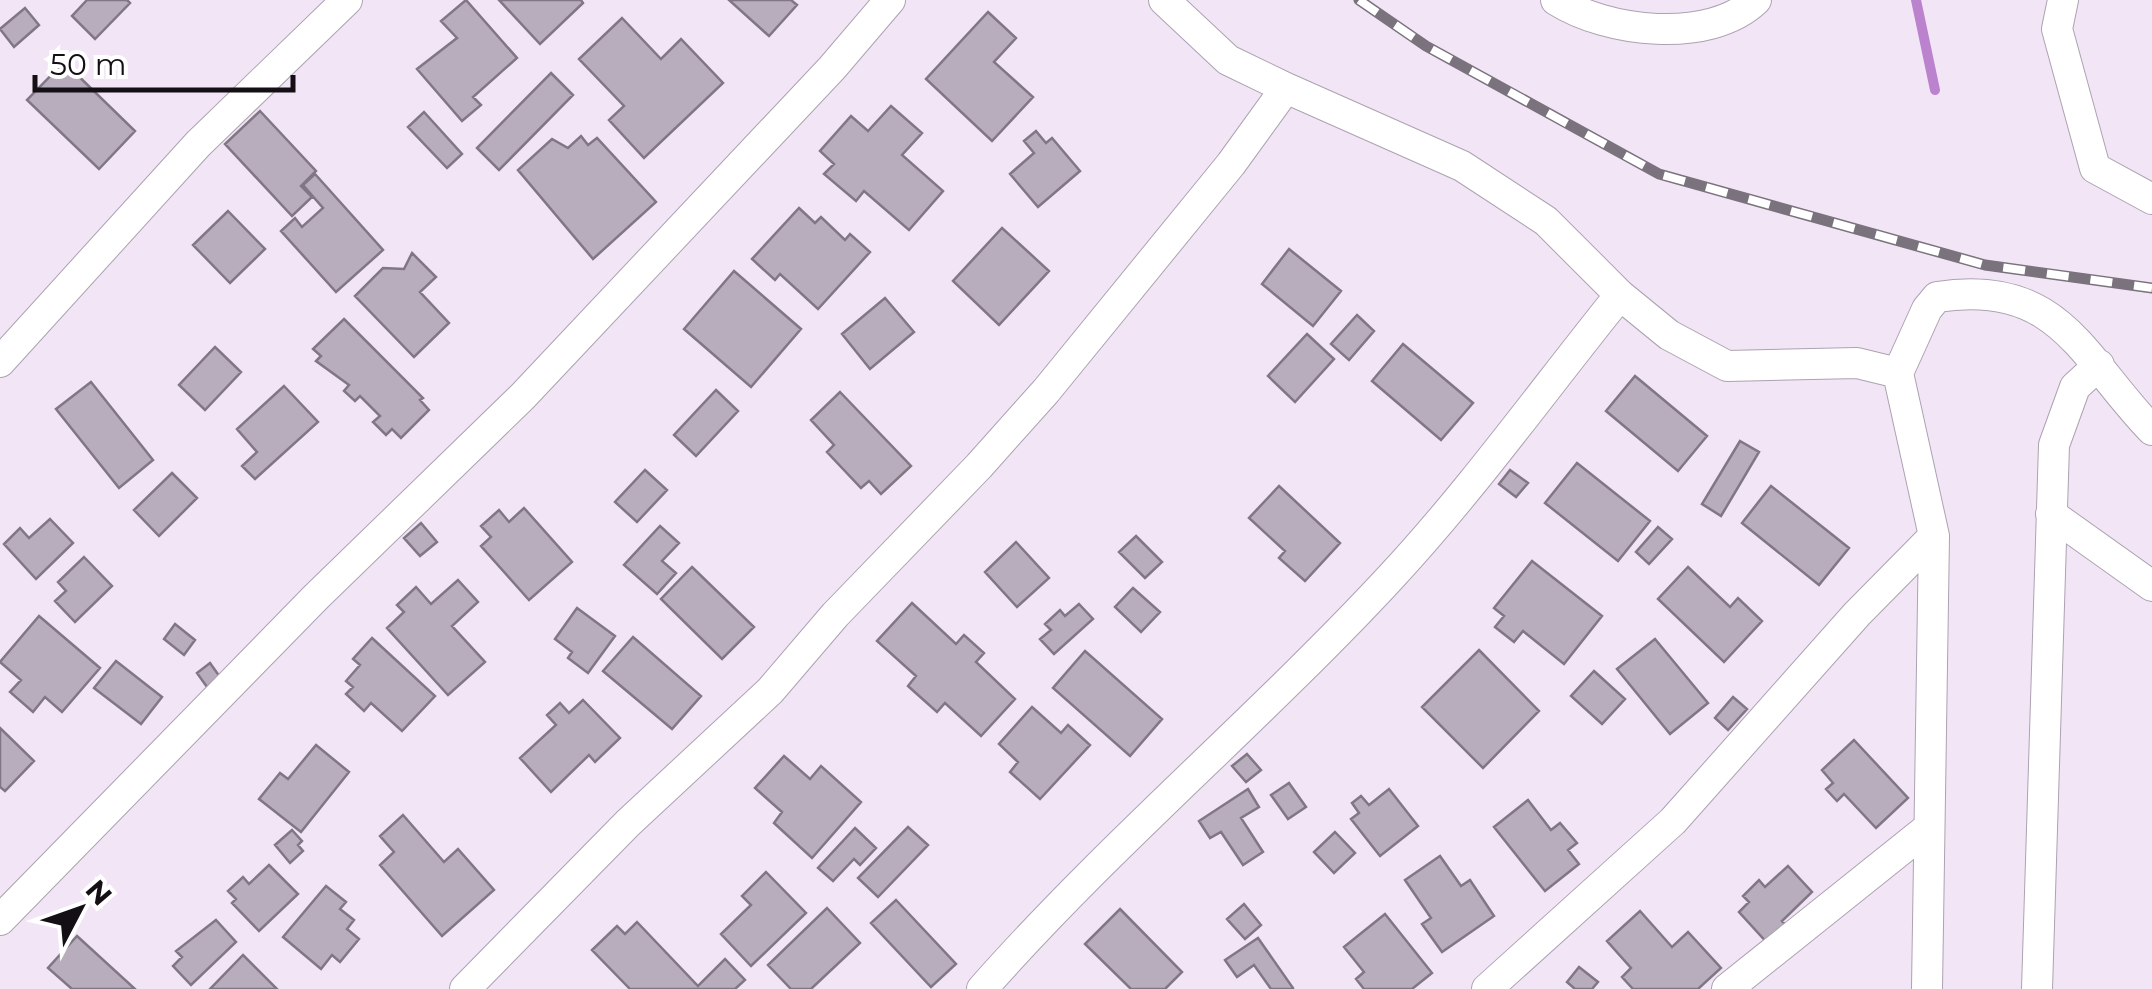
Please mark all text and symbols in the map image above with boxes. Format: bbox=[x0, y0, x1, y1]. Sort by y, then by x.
scale bar bbox=[35, 30, 292, 92]
text: 50 m bbox=[50, 46, 127, 83]
north arrow bbox=[30, 859, 130, 959]
text: N bbox=[79, 873, 119, 912]

